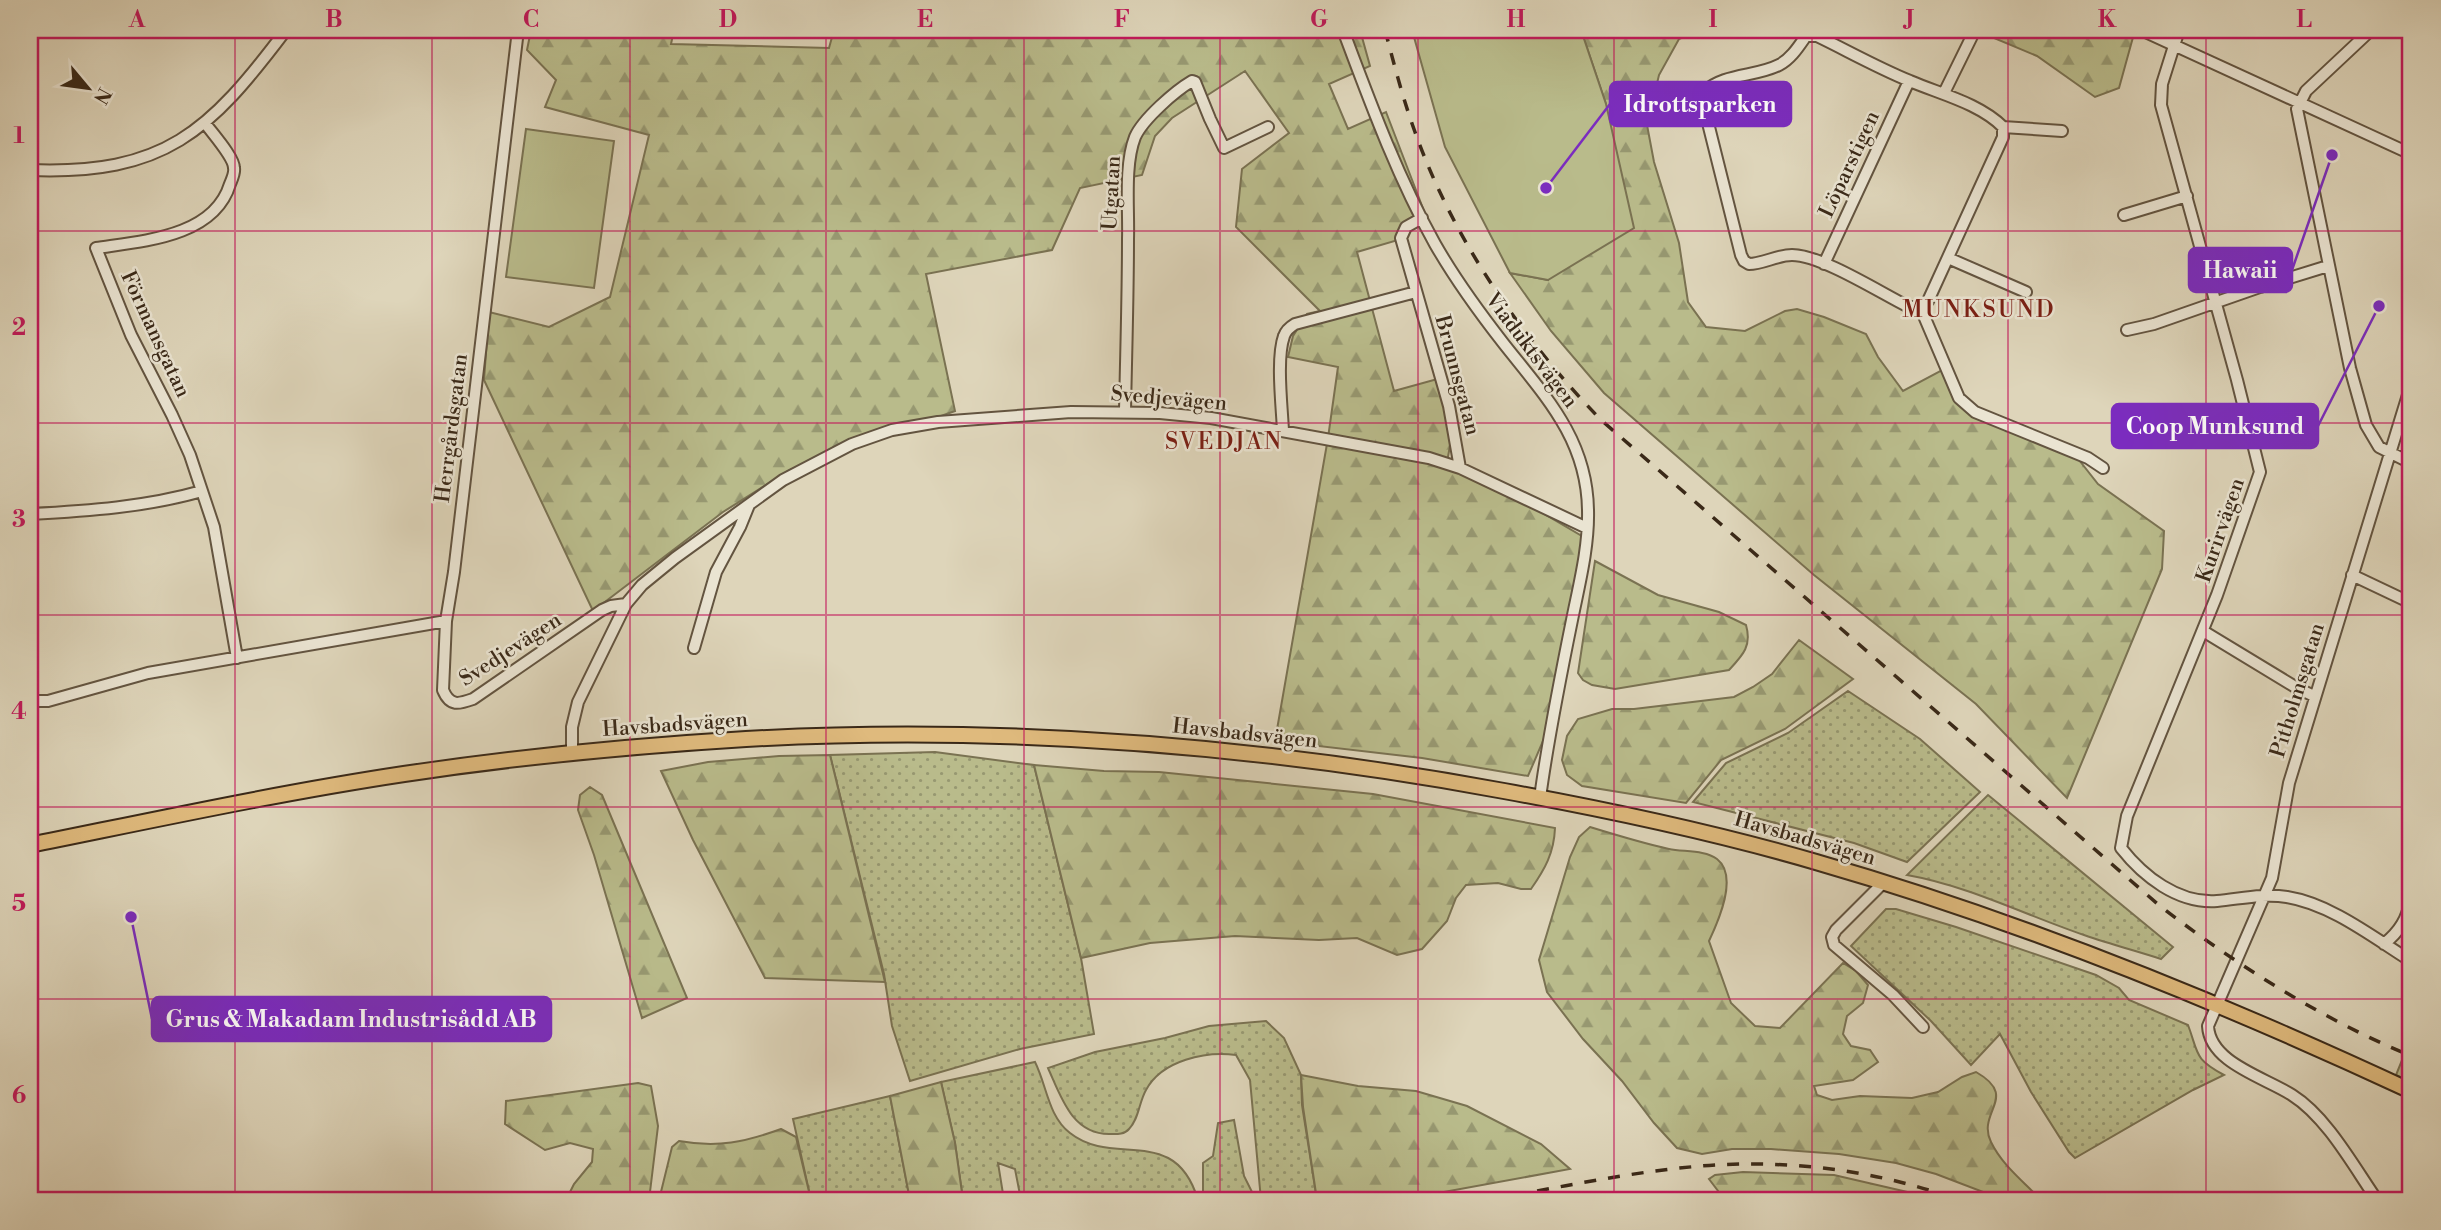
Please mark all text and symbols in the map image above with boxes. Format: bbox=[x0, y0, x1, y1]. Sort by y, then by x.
text: A bbox=[128, 6, 146, 34]
text: B bbox=[325, 6, 343, 34]
text: C bbox=[523, 6, 539, 34]
text: D bbox=[719, 6, 737, 34]
text: E bbox=[917, 6, 933, 34]
text: F bbox=[1114, 6, 1130, 34]
text: G bbox=[1310, 6, 1328, 34]
text: H bbox=[1507, 6, 1526, 34]
text: I bbox=[1709, 6, 1718, 34]
text: J bbox=[1903, 6, 1915, 34]
text: K bbox=[2098, 6, 2117, 34]
text: L bbox=[2296, 6, 2312, 34]
north arrow bbox=[52, 52, 122, 122]
callout: Idrottsparken bbox=[1610, 82, 1791, 126]
text: N bbox=[88, 83, 116, 108]
text: Idrottsparken bbox=[1624, 91, 1776, 119]
street label: Löparstigen bbox=[1814, 106, 1886, 222]
text: 1 bbox=[13, 122, 25, 150]
street label: Utgatan bbox=[1097, 154, 1127, 231]
callout: Hawaii bbox=[2189, 248, 2292, 292]
text: Hawaii bbox=[2203, 257, 2277, 285]
street label: Förmansgatan bbox=[114, 267, 196, 402]
street label: Viaduktsvägen bbox=[1479, 287, 1583, 414]
district label: MUNKSUND bbox=[1902, 296, 2056, 324]
street label: Brunnsgatan bbox=[1428, 312, 1486, 439]
text: 2 bbox=[12, 314, 26, 342]
street label: Herrgårdsgatan bbox=[430, 352, 474, 504]
street label: Svedjevägen bbox=[1110, 381, 1229, 417]
callout: Coop Munksund bbox=[2112, 404, 2318, 448]
text: Coop Munksund bbox=[2126, 413, 2305, 441]
district label: SVEDJAN bbox=[1165, 428, 1283, 456]
street label: Kurirvägen bbox=[2191, 474, 2251, 586]
text: 3 bbox=[12, 506, 26, 534]
street label: Svedjevägen bbox=[455, 607, 567, 692]
street label: Pitholmsgatan bbox=[2265, 619, 2331, 761]
text: 4 bbox=[11, 698, 27, 726]
street label: Havsbadsvägen bbox=[601, 707, 749, 743]
street label: Havsbadsvägen bbox=[1171, 713, 1319, 755]
street label: Havsbadsvägen bbox=[1731, 806, 1879, 872]
text: 5 bbox=[12, 890, 26, 918]
callout: Grus & Makadam Industrisådd AB bbox=[152, 997, 551, 1041]
text: Grus & Makadam Industrisådd AB bbox=[165, 1006, 537, 1034]
text: 6 bbox=[12, 1082, 26, 1110]

